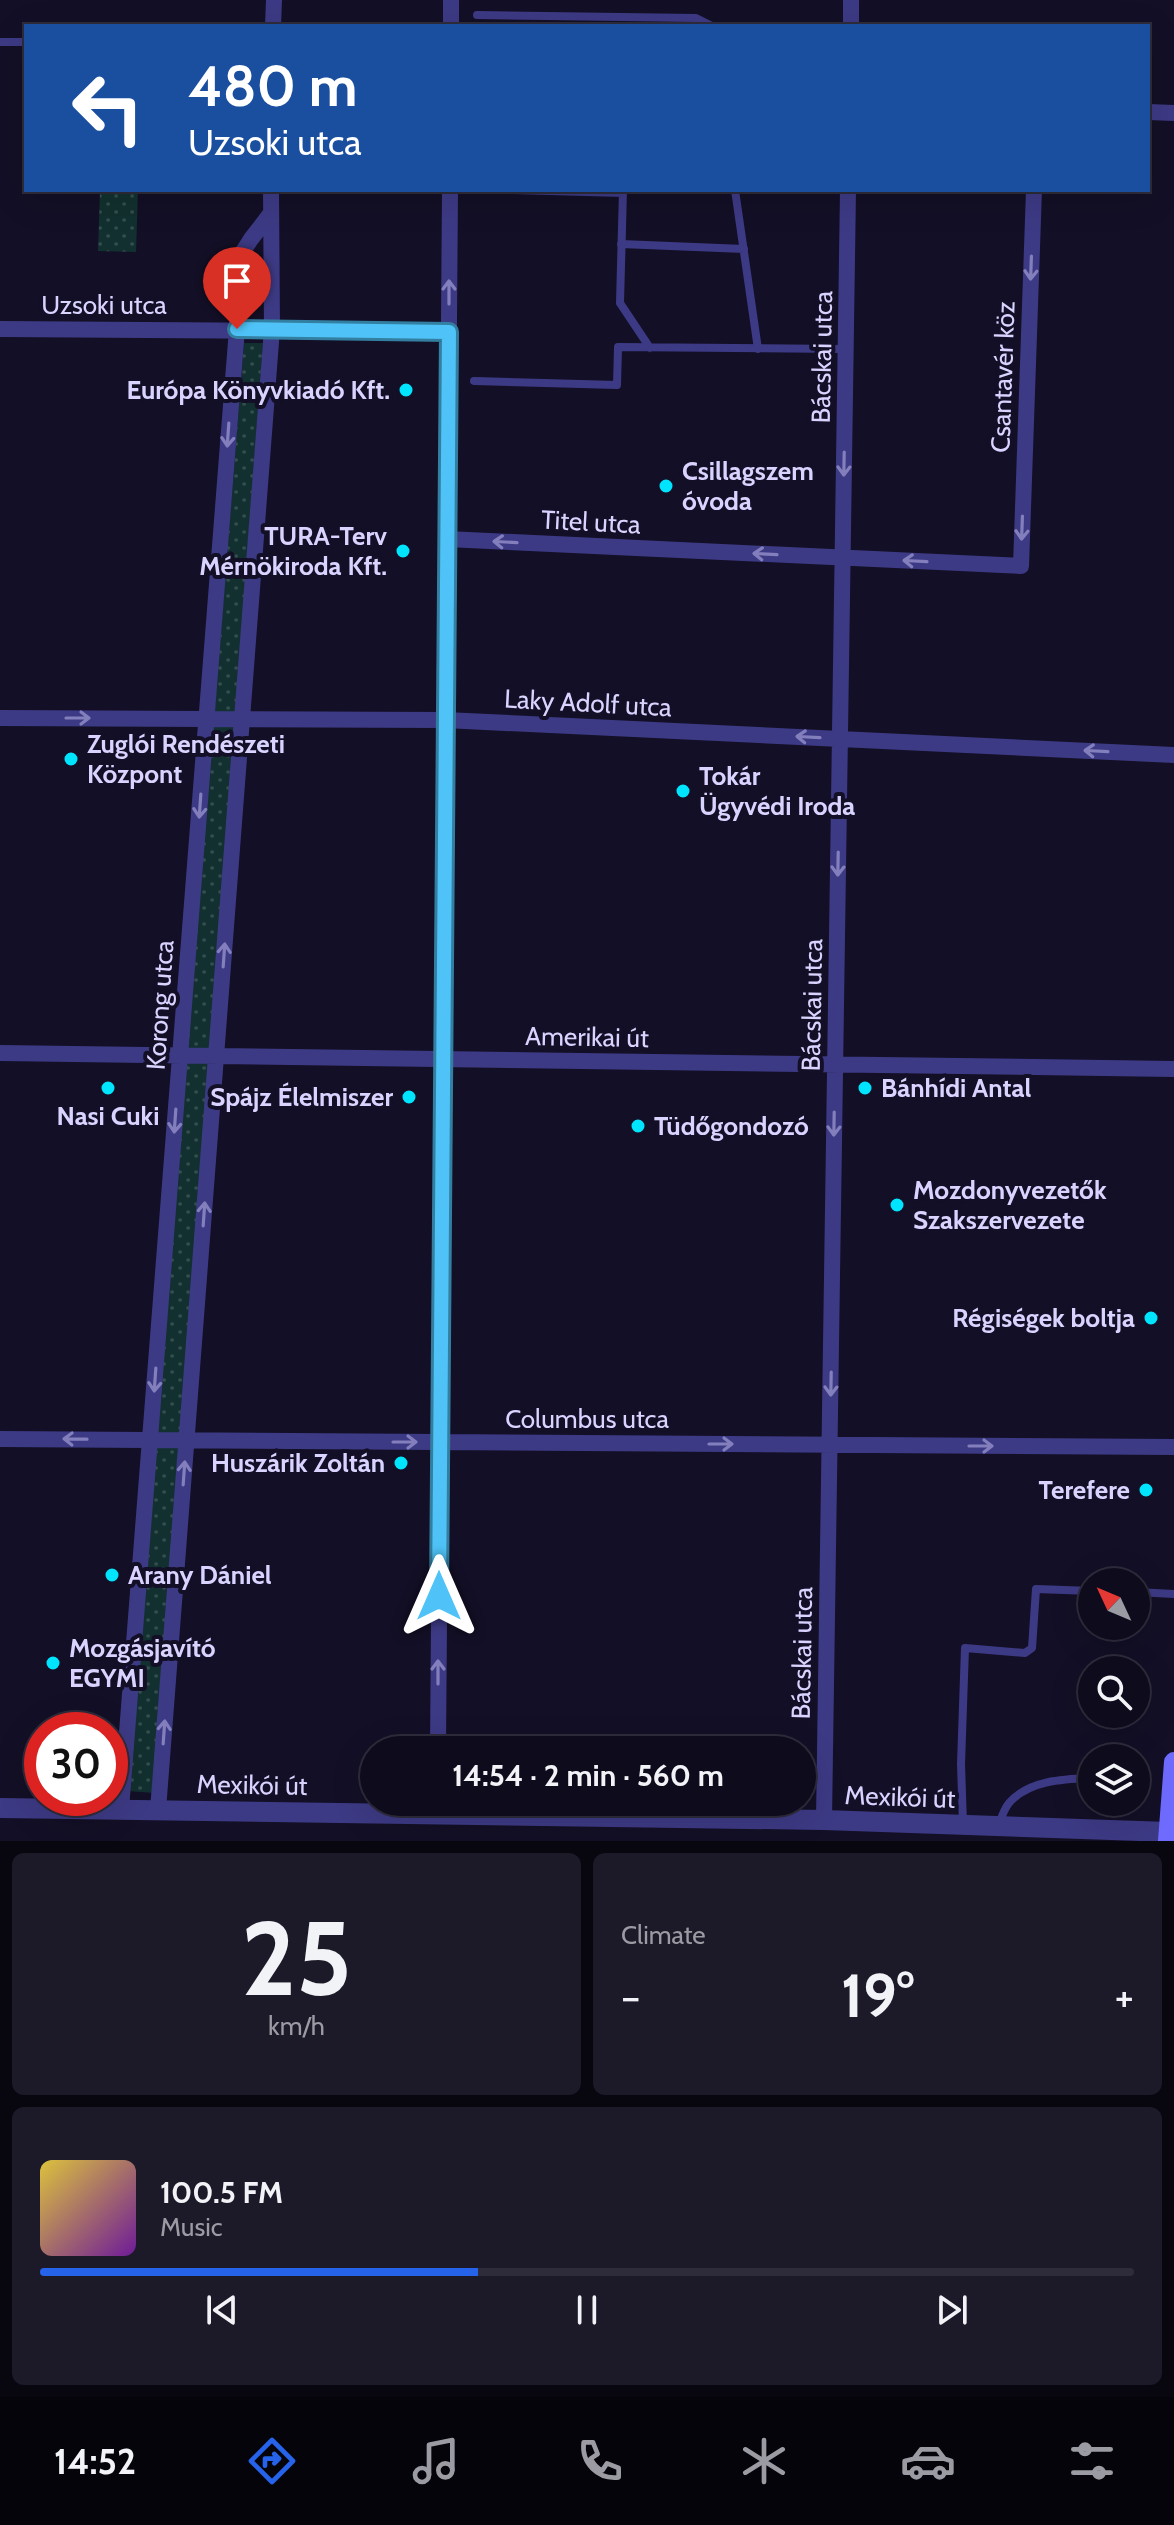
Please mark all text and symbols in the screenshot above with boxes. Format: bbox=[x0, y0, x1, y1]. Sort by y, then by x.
text: 480 m bbox=[188, 52, 357, 120]
icon: left bbox=[56, 56, 160, 160]
text: Uzsoki utca bbox=[188, 120, 362, 164]
pin bbox=[203, 247, 271, 329]
one-way arrow bbox=[1024, 254, 1039, 281]
icon: arrive bbox=[215, 259, 259, 303]
one-way arrow bbox=[441, 279, 457, 306]
street label: Uzsoki utca bbox=[41, 289, 167, 321]
street label: Bácskai utca bbox=[805, 290, 839, 424]
street label: Csantavér köz bbox=[984, 301, 1022, 453]
place label: Európa Könyvkiadó Kft. bbox=[126, 374, 390, 406]
marker: Európa Könyvkiadó Kft. bbox=[397, 381, 415, 399]
one-way arrow bbox=[221, 421, 236, 448]
one-way arrow bbox=[837, 450, 852, 477]
place label: Csillagszem óvoda bbox=[682, 455, 814, 517]
marker: Csillagszem óvoda bbox=[657, 477, 675, 495]
street label: Titel utca bbox=[540, 503, 642, 541]
one-way arrow bbox=[1015, 514, 1030, 541]
place label: TURA-Terv Mérnökiroda Kft. bbox=[199, 520, 387, 582]
one-way arrow bbox=[492, 534, 519, 549]
marker: TURA-Terv Mérnökiroda Kft. bbox=[394, 542, 412, 560]
one-way arrow bbox=[752, 546, 779, 561]
one-way arrow bbox=[902, 553, 929, 568]
street label: Laky Adolf utca bbox=[503, 683, 673, 723]
one-way arrow bbox=[64, 710, 91, 726]
place label: Zuglói Rendészeti Központ bbox=[87, 728, 285, 790]
one-way arrow bbox=[795, 729, 822, 744]
one-way arrow bbox=[1083, 743, 1110, 758]
marker: Zuglói Rendészeti Központ bbox=[62, 750, 80, 768]
place label: Tokár Ügyvédi Iroda bbox=[699, 760, 855, 822]
marker: Tokár Ügyvédi Iroda bbox=[674, 782, 692, 800]
one-way arrow bbox=[192, 792, 207, 819]
one-way arrow bbox=[831, 850, 846, 877]
street label: Korong utca bbox=[139, 938, 181, 1071]
street label: Bácskai utca bbox=[795, 938, 829, 1072]
one-way arrow bbox=[217, 942, 232, 969]
street label: Amerikai út bbox=[525, 1020, 649, 1054]
place label: Bánhídi Antal bbox=[881, 1072, 1031, 1104]
marker: Nasi Cuki bbox=[99, 1079, 117, 1097]
marker: Bánhídi Antal bbox=[856, 1079, 874, 1097]
place label: Spájz Élelmiszer bbox=[210, 1081, 393, 1113]
marker: Spájz Élelmiszer bbox=[400, 1088, 418, 1106]
place label: Nasi Cuki bbox=[57, 1100, 159, 1132]
one-way arrow bbox=[167, 1107, 182, 1134]
place label: Tüdőgondozó bbox=[654, 1110, 809, 1142]
one-way arrow bbox=[827, 1110, 842, 1137]
marker: Tüdőgondozó bbox=[629, 1117, 647, 1135]
place label: Mozdonyvezetők Szakszervezete bbox=[913, 1174, 1107, 1236]
marker: Mozdonyvezetők Szakszervezete bbox=[888, 1196, 906, 1214]
one-way arrow bbox=[197, 1201, 212, 1228]
place label: Régiségek boltja bbox=[952, 1302, 1135, 1334]
marker: Régiségek boltja bbox=[1142, 1309, 1160, 1327]
one-way arrow bbox=[147, 1366, 162, 1393]
one-way arrow bbox=[823, 1370, 838, 1397]
street label: Columbus utca bbox=[505, 1403, 669, 1435]
one-way arrow bbox=[62, 1431, 89, 1447]
one-way arrow bbox=[391, 1434, 418, 1450]
one-way arrow bbox=[707, 1436, 734, 1452]
one-way arrow bbox=[967, 1438, 994, 1454]
place label: Huszárik Zoltán bbox=[211, 1447, 385, 1479]
marker: Huszárik Zoltán bbox=[392, 1454, 410, 1472]
one-way arrow bbox=[177, 1460, 192, 1487]
place label: Terefere bbox=[1039, 1474, 1130, 1506]
marker: Terefere bbox=[1137, 1481, 1155, 1499]
position arrow bbox=[397, 1554, 481, 1638]
place label: Arany Dániel bbox=[128, 1559, 272, 1591]
marker: Arany Dániel bbox=[103, 1566, 121, 1584]
north arrow bbox=[1078, 1568, 1150, 1640]
map controls bbox=[1078, 1568, 1150, 1816]
street label: Bácskai utca bbox=[785, 1586, 819, 1720]
place label: Mozgásjavító EGYMI bbox=[69, 1632, 216, 1694]
marker: Mozgásjavító EGYMI bbox=[44, 1654, 62, 1672]
button: search bbox=[1078, 1656, 1150, 1728]
one-way arrow bbox=[430, 1659, 446, 1686]
speed limit sign: 30 bbox=[24, 1712, 128, 1816]
one-way arrow bbox=[157, 1719, 172, 1746]
button: layers bbox=[1078, 1744, 1150, 1816]
text: 14:54 · 2 min · 560 m bbox=[452, 1757, 724, 1794]
street label: Mexikói út bbox=[196, 1768, 308, 1802]
street label: Mexikói út bbox=[844, 1779, 956, 1815]
text: 25 bbox=[241, 1895, 352, 2021]
text: Climate bbox=[621, 1919, 706, 1951]
text: 19° bbox=[841, 1959, 914, 2032]
text: − bbox=[621, 1970, 640, 2023]
text: + bbox=[1115, 1970, 1134, 2023]
text: km/h bbox=[268, 2010, 325, 2042]
text: 100.5 FM bbox=[160, 2174, 283, 2211]
text: Music bbox=[160, 2211, 223, 2243]
icon: previous bbox=[200, 2288, 244, 2332]
icon: pause bbox=[565, 2288, 609, 2332]
icon: next bbox=[930, 2288, 974, 2332]
icon: directions bbox=[244, 2433, 300, 2489]
icon: music bbox=[408, 2433, 464, 2489]
icon: phone bbox=[572, 2433, 628, 2489]
icon: climate bbox=[736, 2433, 792, 2489]
icon: car bbox=[900, 2433, 956, 2489]
icon: filters bbox=[1064, 2433, 1120, 2489]
text: 14:52 bbox=[54, 2439, 136, 2483]

